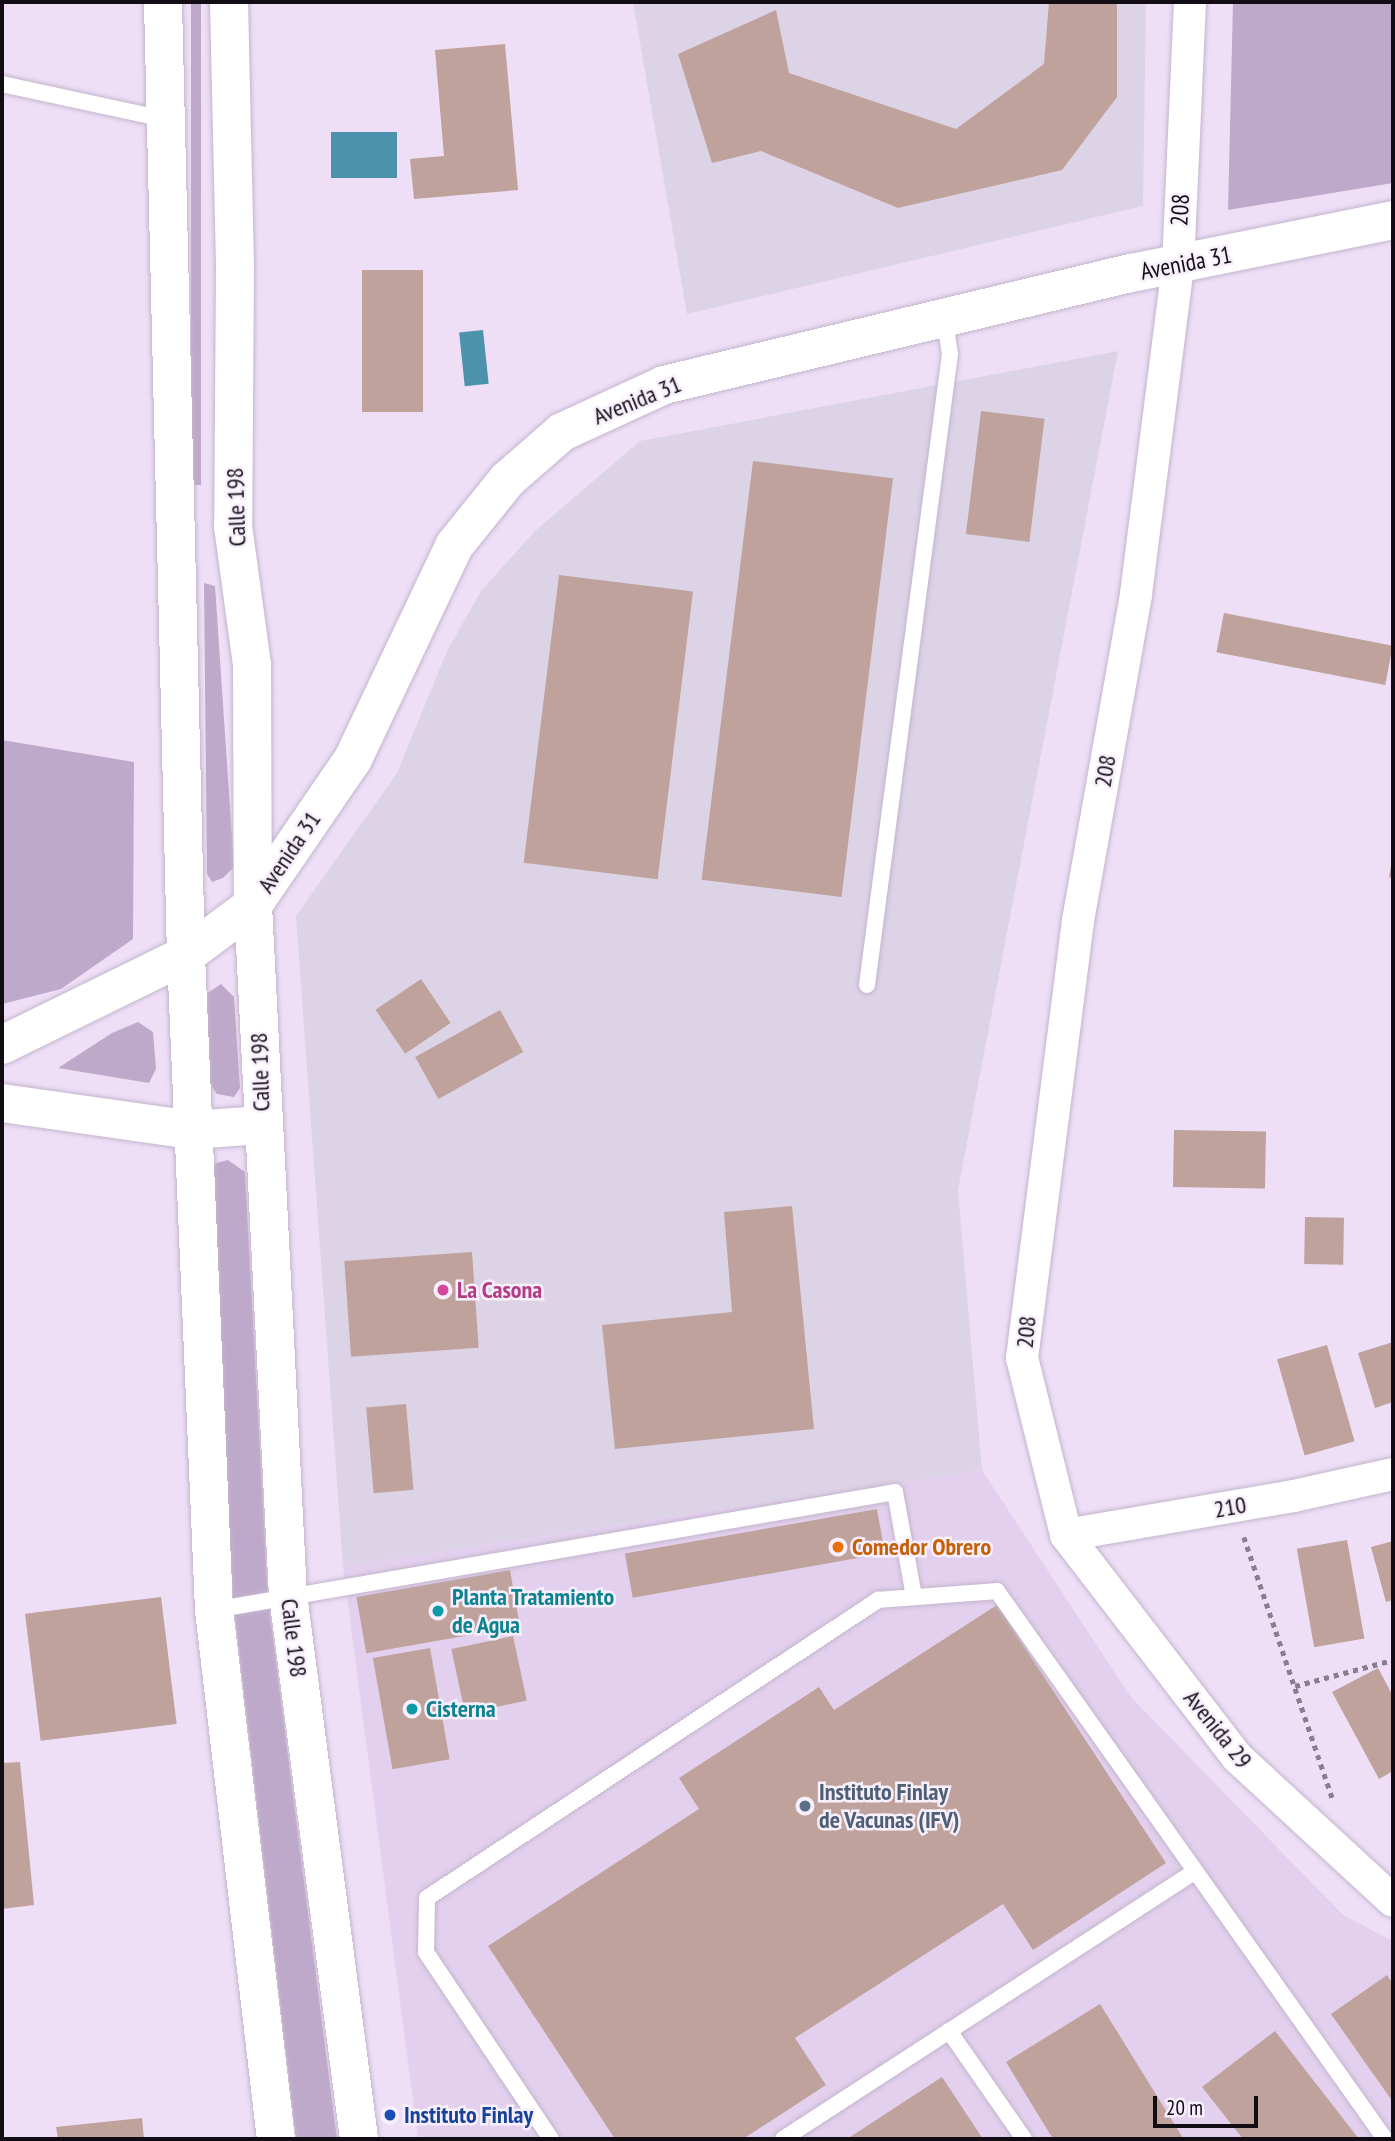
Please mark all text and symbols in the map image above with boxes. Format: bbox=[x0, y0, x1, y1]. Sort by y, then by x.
street label: 208 bbox=[1165, 193, 1195, 227]
street label: Avenida 31 bbox=[1138, 240, 1234, 286]
street label: Avenida 31 bbox=[589, 369, 685, 431]
street label: Calle 198 bbox=[220, 467, 252, 547]
street label: 208 bbox=[1088, 753, 1122, 789]
street label: Avenida 31 bbox=[251, 806, 327, 898]
street label: Calle 198 bbox=[244, 1032, 276, 1112]
place label: La Casona bbox=[457, 1276, 542, 1304]
marker: La Casona bbox=[435, 1282, 451, 1298]
street label: 208 bbox=[1010, 1314, 1042, 1350]
street label: 210 bbox=[1212, 1490, 1248, 1524]
place label: Comedor Obrero bbox=[852, 1533, 991, 1561]
marker: Comedor Obrero bbox=[830, 1539, 846, 1555]
place label: Planta Tratamiento de Agua bbox=[452, 1583, 615, 1639]
street label: Calle 198 bbox=[275, 1597, 313, 1679]
marker: Planta Tratamiento de Agua bbox=[430, 1603, 446, 1619]
street label: Avenida 29 bbox=[1178, 1684, 1258, 1774]
place label: Cisterna bbox=[426, 1695, 496, 1723]
marker: Cisterna bbox=[404, 1701, 420, 1717]
place label: Instituto Finlay de Vacunas (IFV) bbox=[819, 1778, 960, 1834]
marker: Instituto Finlay de Vacunas (IFV) bbox=[797, 1798, 813, 1814]
scale bar bbox=[1157, 2082, 1262, 2126]
text: 20 m bbox=[1166, 2094, 1203, 2121]
place label: Instituto Finlay bbox=[404, 2101, 533, 2129]
marker: Instituto Finlay bbox=[382, 2107, 398, 2123]

